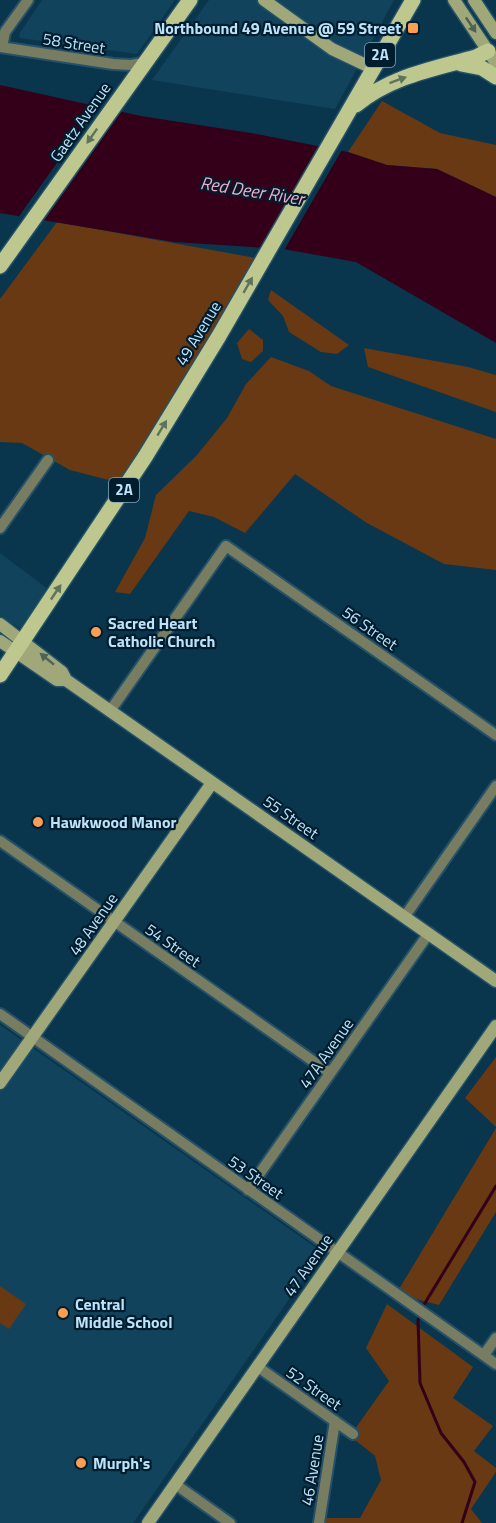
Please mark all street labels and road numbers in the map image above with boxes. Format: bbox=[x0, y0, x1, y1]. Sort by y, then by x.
street label: 58 Street bbox=[41, 26, 107, 60]
road number: 2A bbox=[365, 43, 395, 67]
street label: Gaetz Avenue bbox=[44, 77, 116, 167]
street label: 49 Avenue bbox=[169, 296, 227, 370]
road number: 2A bbox=[109, 478, 139, 502]
street label: 56 Street bbox=[337, 600, 403, 656]
street label: 55 Street bbox=[258, 789, 324, 845]
street label: 48 Avenue bbox=[63, 888, 123, 960]
street label: 54 Street bbox=[140, 917, 206, 973]
street label: 47A Avenue bbox=[293, 1013, 359, 1093]
street label: 53 Street bbox=[223, 1149, 289, 1205]
street label: 47 Avenue bbox=[278, 1229, 338, 1301]
street label: 52 Street bbox=[281, 1360, 347, 1416]
street label: 46 Avenue bbox=[295, 1433, 329, 1507]

